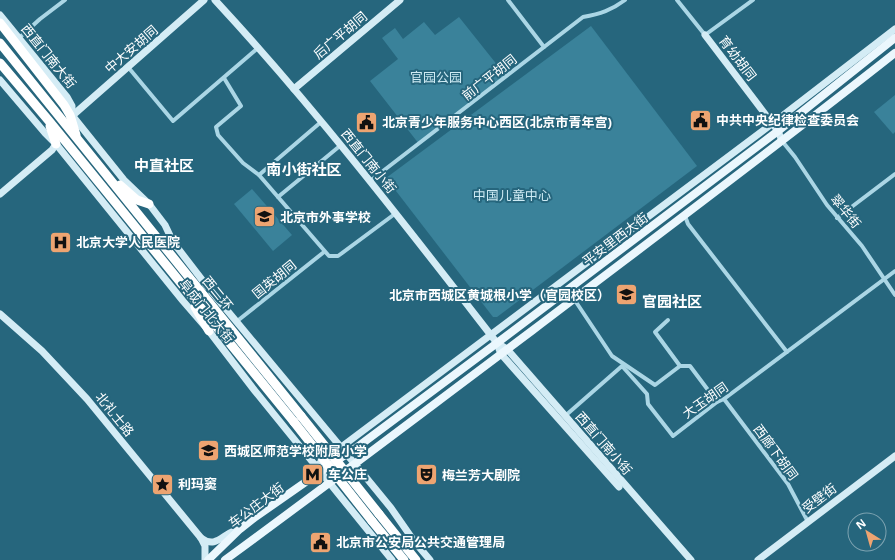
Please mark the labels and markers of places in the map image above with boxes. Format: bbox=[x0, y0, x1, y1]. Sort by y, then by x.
public building icon: 中共中央纪律检查委员会 bbox=[687, 107, 713, 133]
public building icon: 北京青少年服务中心西区(北京市青年宫) bbox=[353, 109, 379, 135]
place label: 中共中央纪律检查委员会 bbox=[716, 111, 859, 129]
place label: 北京青少年服务中心西区(北京市青年宫) bbox=[382, 113, 612, 131]
school or university icon: 北京市外事学校 bbox=[252, 204, 278, 230]
place label: 北京市外事学校 bbox=[280, 208, 371, 226]
hospital icon: 北京大学人民医院 bbox=[47, 229, 73, 255]
place label: 北京大学人民医院 bbox=[76, 233, 180, 251]
school or university icon: 北京市西城区黄城根小学（官园校区） bbox=[613, 282, 639, 308]
place label: 北京市西城区黄城根小学（官园校区） bbox=[389, 286, 610, 304]
school or university icon: 西城区师范学校附属小学 bbox=[195, 438, 221, 464]
place label: 西城区师范学校附属小学 bbox=[224, 442, 367, 460]
metro station icon: 车公庄 bbox=[300, 461, 326, 487]
theatre icon: 梅兰芳大剧院 bbox=[414, 462, 440, 488]
place label: 车公庄 bbox=[328, 465, 367, 483]
place label: 梅兰芳大剧院 bbox=[442, 466, 520, 484]
place icon: 利玛窦 bbox=[150, 471, 176, 497]
place label: 利玛窦 bbox=[178, 475, 217, 493]
public building icon: 北京市公安局公共交通管理局 bbox=[307, 529, 333, 555]
place label: 北京市公安局公共交通管理局 bbox=[336, 533, 505, 551]

